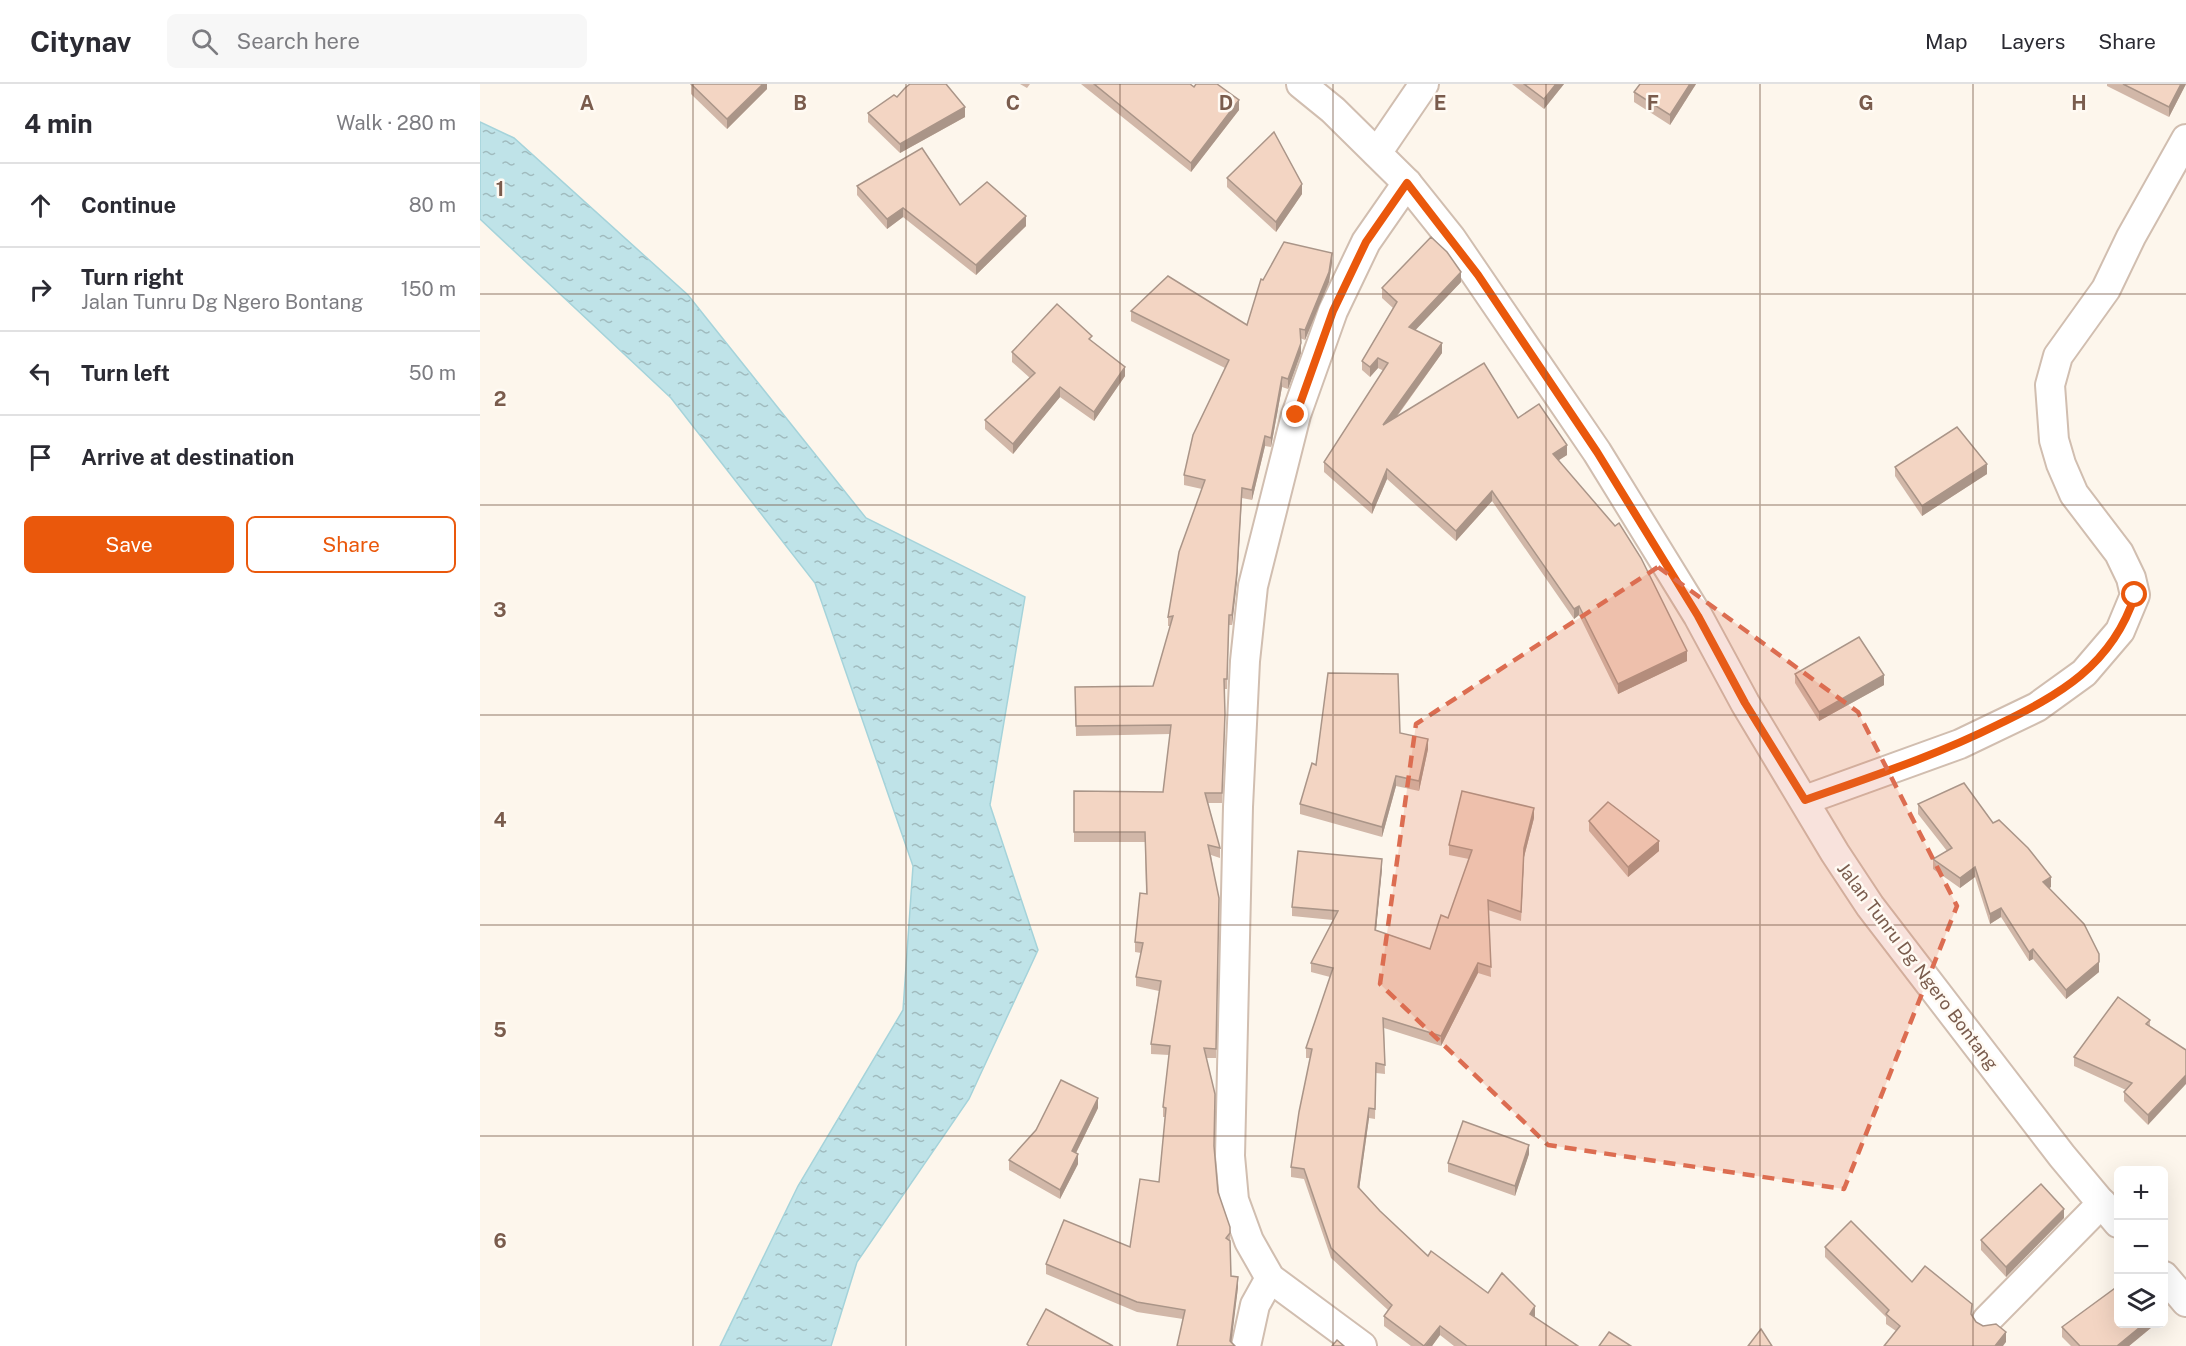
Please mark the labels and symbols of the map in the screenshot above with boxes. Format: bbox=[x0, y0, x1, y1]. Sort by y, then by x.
text: A bbox=[580, 91, 594, 115]
text: B bbox=[793, 91, 807, 115]
text: C bbox=[1006, 91, 1020, 115]
text: D bbox=[1219, 91, 1233, 115]
text: E bbox=[1434, 91, 1446, 115]
text: F bbox=[1647, 91, 1659, 115]
text: G bbox=[1858, 91, 1874, 115]
text: H bbox=[2071, 91, 2087, 115]
text: 1 bbox=[496, 177, 504, 201]
text: 2 bbox=[494, 387, 506, 411]
route end bbox=[1282, 401, 1308, 427]
route start bbox=[2121, 581, 2147, 607]
text: 3 bbox=[493, 598, 507, 622]
text: 4 bbox=[493, 808, 507, 832]
street label: Jalan Tunru Dg Ngero Bontang bbox=[1833, 858, 2003, 1074]
text: 5 bbox=[493, 1018, 507, 1042]
text: 6 bbox=[493, 1229, 507, 1253]

